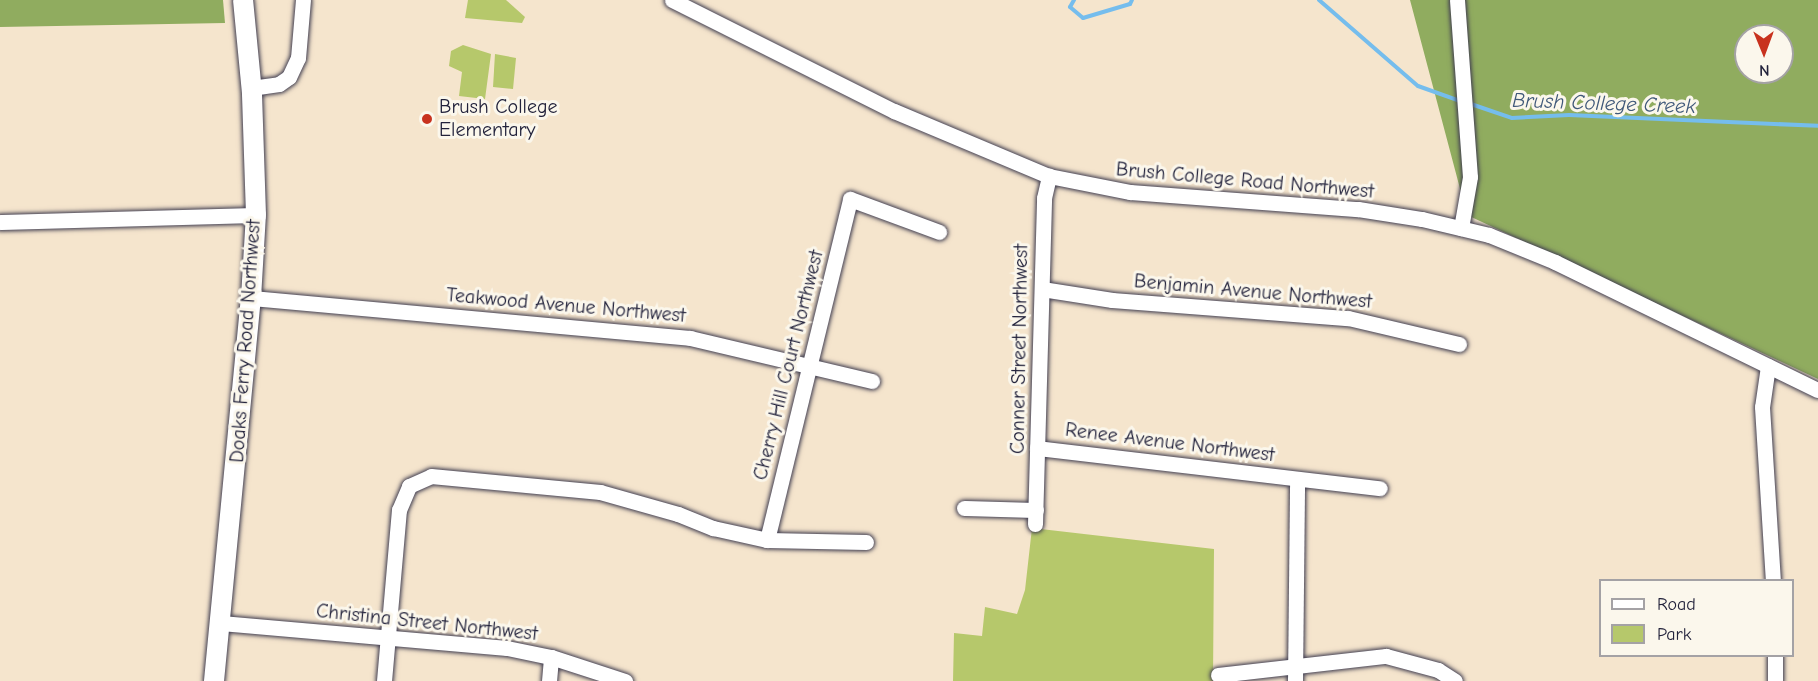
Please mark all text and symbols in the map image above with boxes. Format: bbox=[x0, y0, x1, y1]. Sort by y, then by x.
north arrow bbox=[1734, 24, 1794, 84]
text: N bbox=[1759, 61, 1770, 79]
water label: Brush College Creek bbox=[1512, 87, 1696, 119]
place label: Brush College Elementary bbox=[439, 95, 558, 142]
marker: Brush College Elementary bbox=[420, 112, 434, 126]
street label: Brush College Road Northwest bbox=[1115, 157, 1375, 203]
street label: Doaks Ferry Road Northwest bbox=[225, 219, 265, 463]
street label: Conner Street Northwest bbox=[1005, 244, 1033, 454]
street label: Cherry Hill Court Northwest bbox=[748, 248, 828, 482]
street label: Benjamin Avenue Northwest bbox=[1133, 269, 1373, 313]
street label: Teakwood Avenue Northwest bbox=[445, 283, 687, 327]
street label: Renee Avenue Northwest bbox=[1064, 417, 1276, 467]
legend bbox=[1599, 579, 1794, 657]
text: Road bbox=[1657, 594, 1696, 615]
street label: Christina Street Northwest bbox=[315, 598, 539, 646]
text: Park bbox=[1657, 624, 1691, 645]

